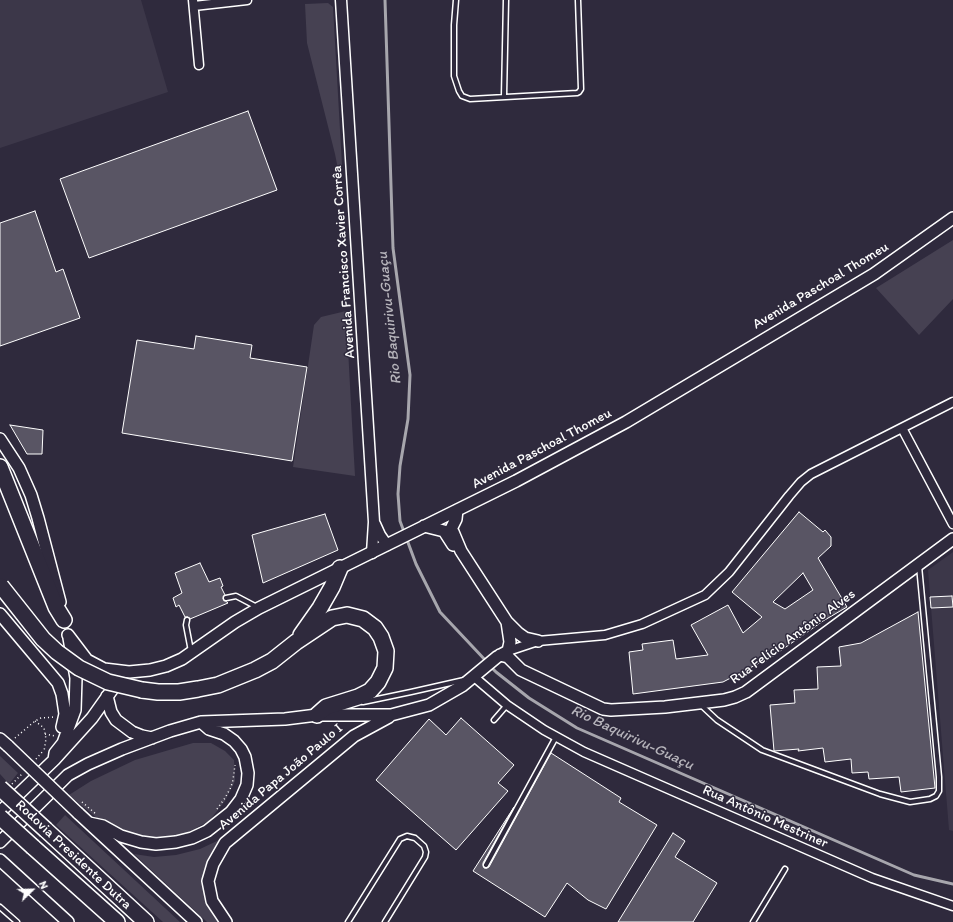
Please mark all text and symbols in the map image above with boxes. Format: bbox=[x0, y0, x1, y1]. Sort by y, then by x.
street label: Avenida Francisco Xavier Corrêa bbox=[329, 165, 359, 359]
street label: Avenida Paschoal Thomeu bbox=[750, 239, 892, 333]
water label: Rio Baquirivu-Guaçu bbox=[374, 251, 406, 385]
street label: Avenida Paschoal Thomeu bbox=[469, 405, 615, 493]
street label: Rua Felício Antônio Alves bbox=[727, 586, 859, 688]
water label: Rio Baquirivu-Guaçu bbox=[568, 702, 696, 774]
street label: Avenida Papa João Paulo I bbox=[216, 720, 346, 834]
street label: Rua Antônio Mestriner bbox=[700, 782, 830, 852]
street label: Rodovia Presidente Dutra bbox=[11, 797, 135, 913]
north arrow bbox=[12, 870, 52, 910]
text: N bbox=[36, 879, 51, 891]

